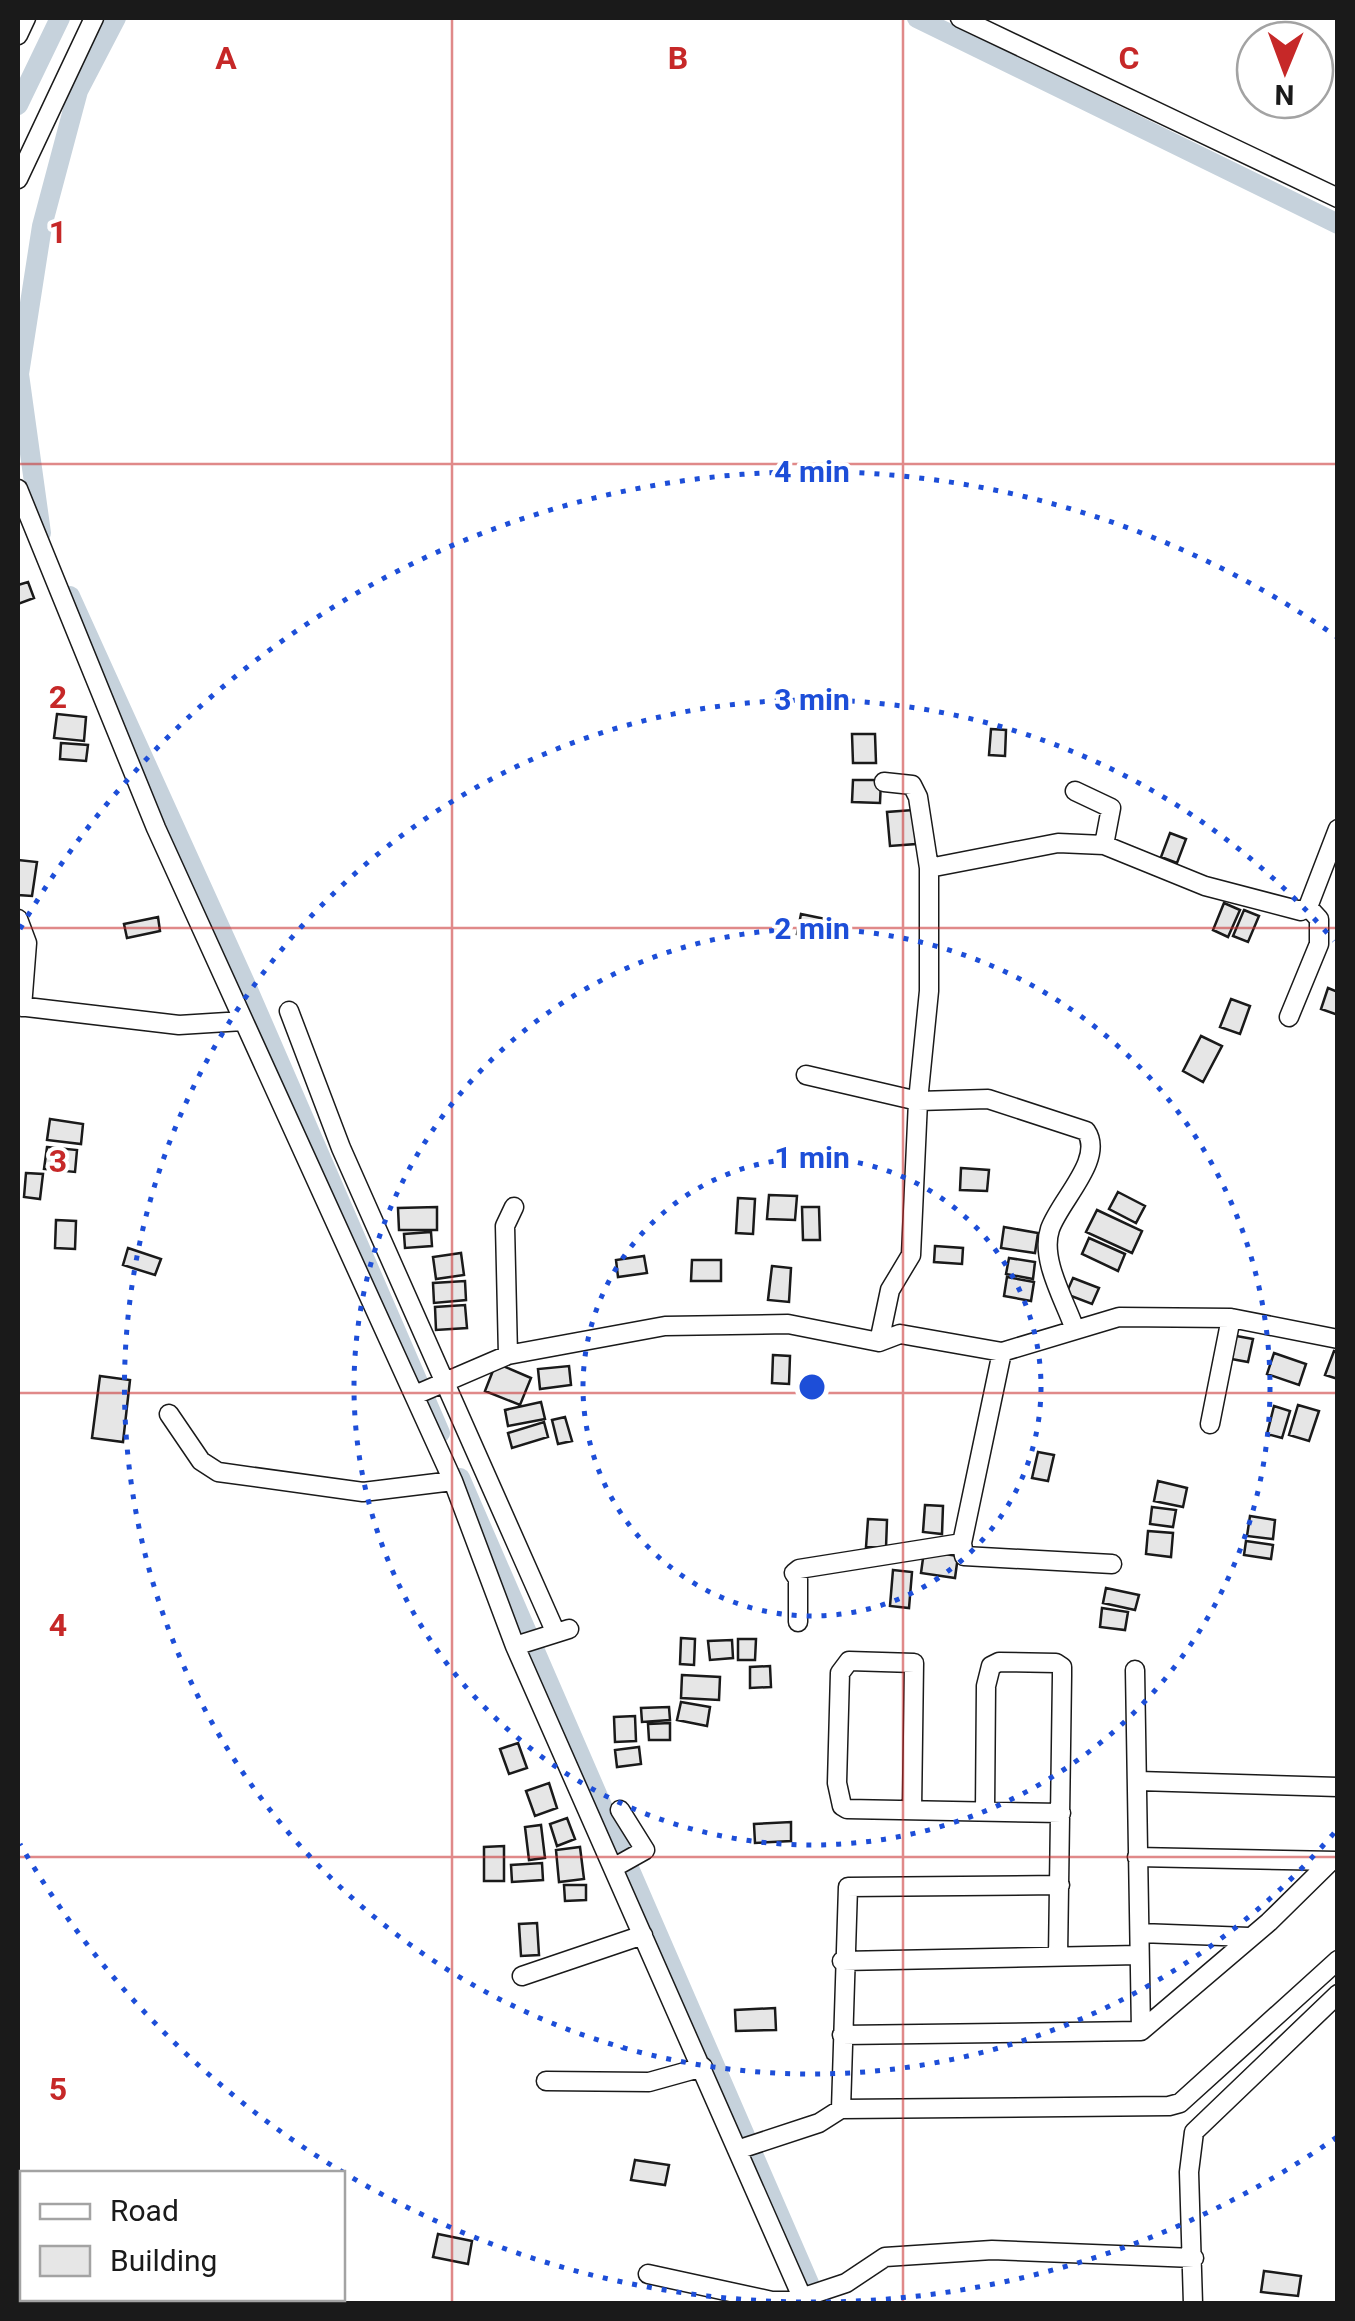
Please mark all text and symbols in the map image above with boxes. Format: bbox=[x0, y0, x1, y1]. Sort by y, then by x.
north arrow bbox=[1235, 20, 1335, 120]
text: A bbox=[215, 39, 237, 77]
text: B bbox=[668, 39, 688, 77]
text: C bbox=[1119, 39, 1139, 77]
text: N bbox=[1274, 78, 1295, 111]
text: 1 bbox=[49, 213, 67, 251]
text: 4 min bbox=[774, 454, 850, 489]
text: 2 bbox=[49, 678, 67, 716]
text: 3 min bbox=[774, 682, 850, 717]
text: 2 min bbox=[774, 911, 850, 946]
text: 1 min bbox=[774, 1140, 850, 1175]
text: 3 bbox=[49, 1142, 67, 1180]
centre of rings bbox=[794, 1369, 830, 1405]
text: 4 bbox=[49, 1606, 67, 1644]
text: 5 bbox=[49, 2070, 67, 2108]
legend bbox=[20, 2171, 345, 2301]
text: Road bbox=[110, 2193, 179, 2228]
text: Building bbox=[110, 2243, 217, 2278]

